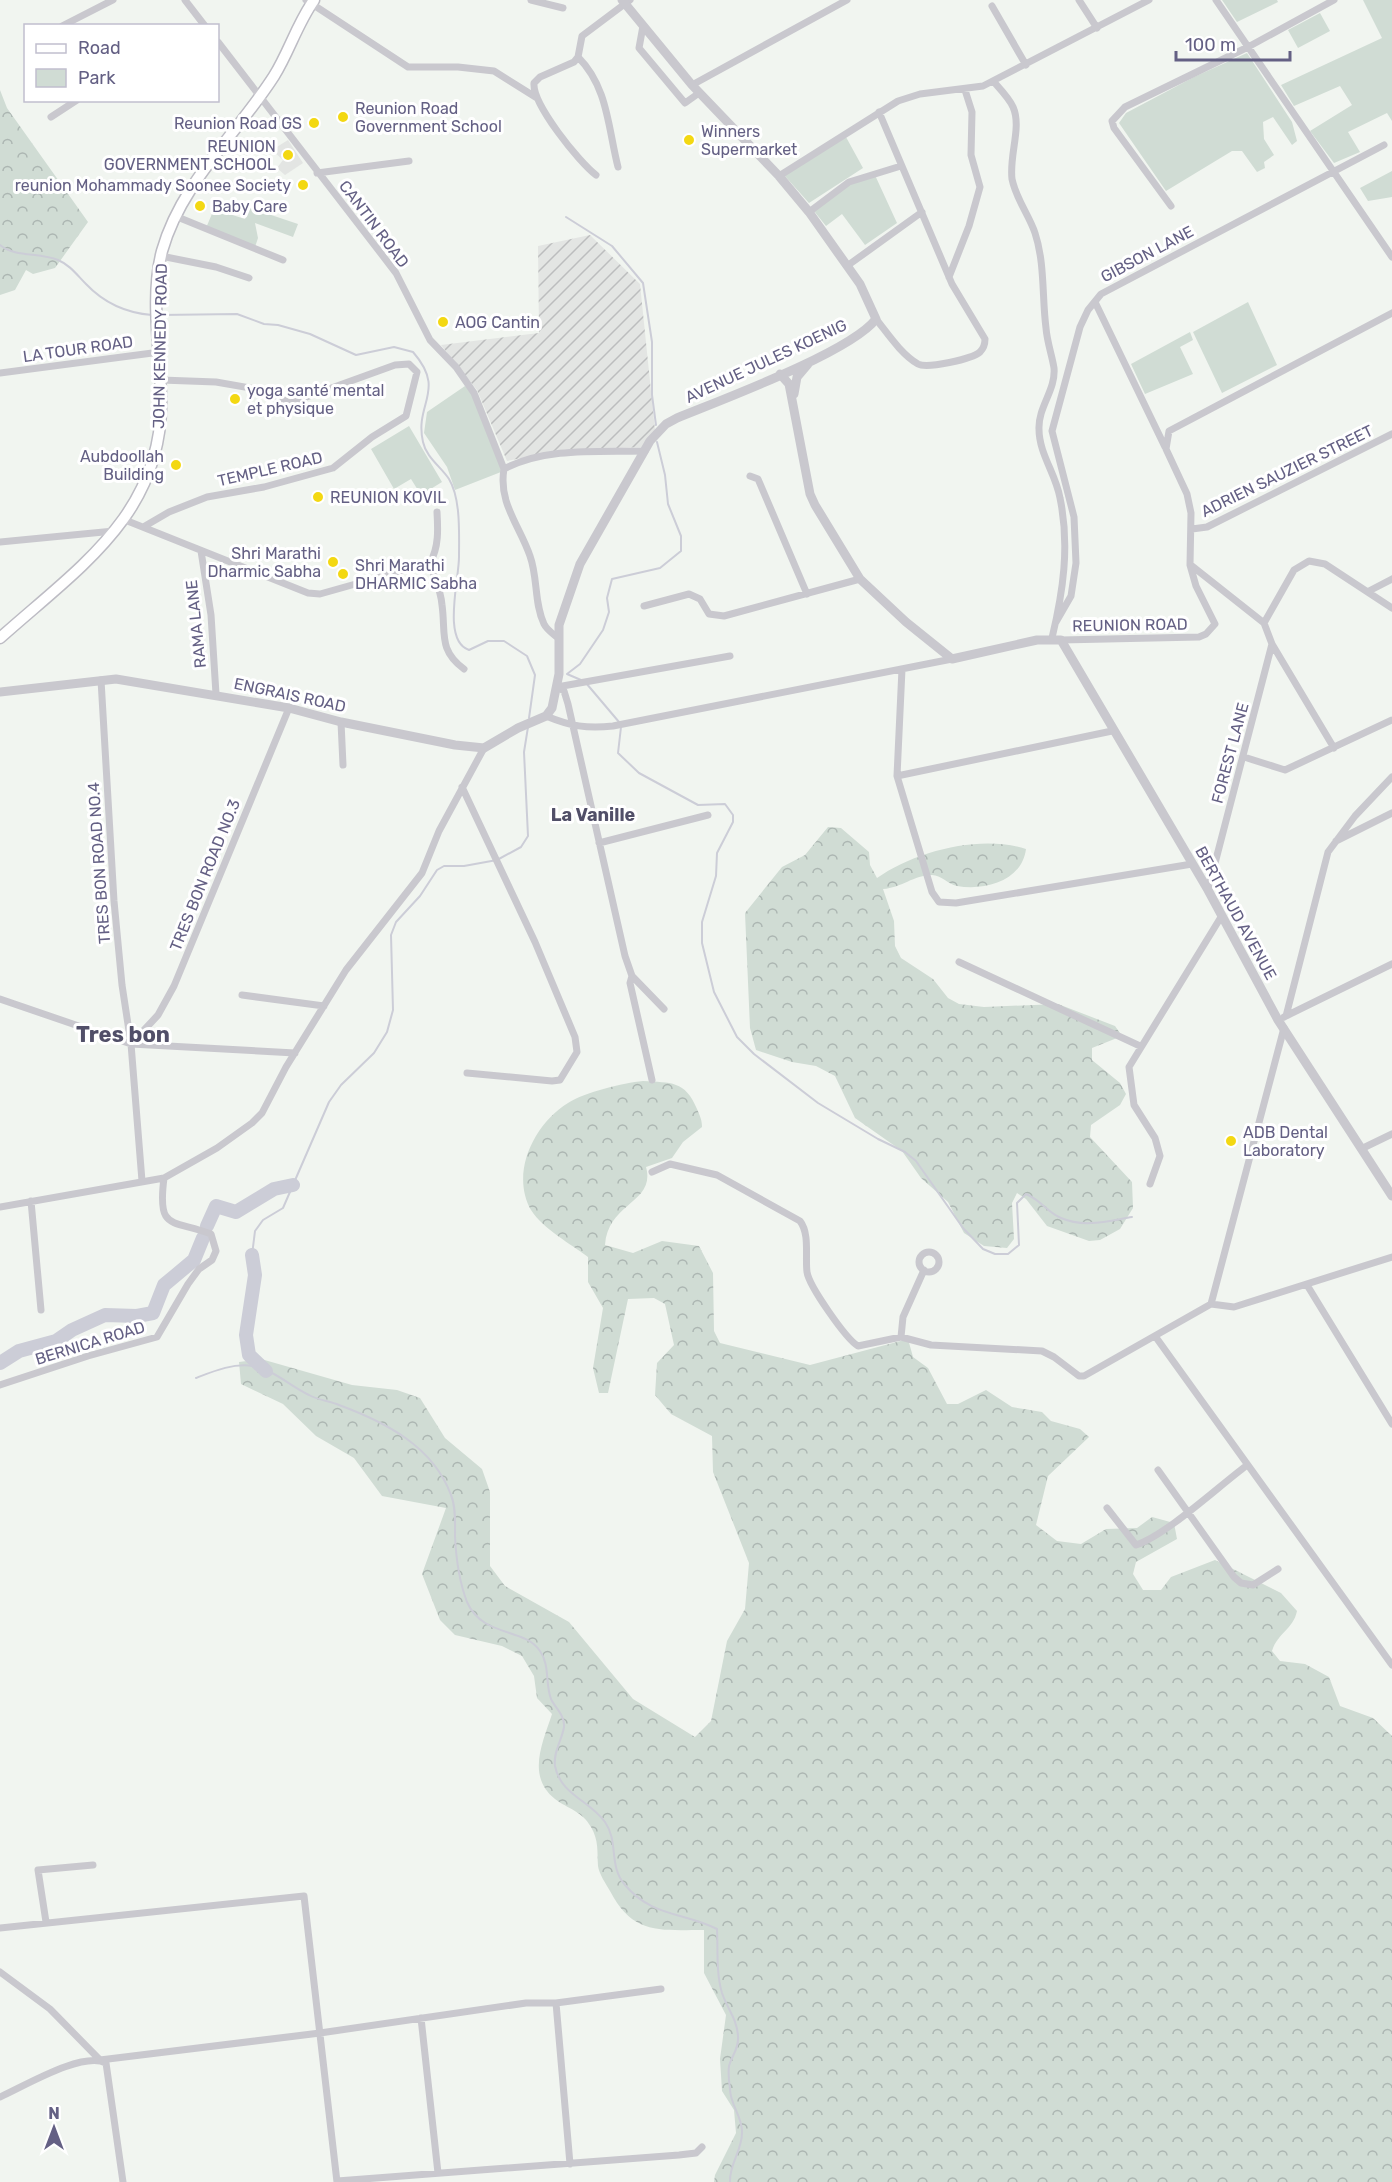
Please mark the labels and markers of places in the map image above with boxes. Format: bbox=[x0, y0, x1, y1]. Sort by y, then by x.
place label: Reunion Road Government School bbox=[355, 99, 502, 136]
marker: Reunion Road Government School bbox=[336, 110, 350, 124]
place label: Reunion Road GS bbox=[174, 114, 302, 133]
marker: Reunion Road GS bbox=[307, 116, 321, 130]
place label: Winners Supermarket bbox=[701, 122, 797, 159]
marker: Winners Supermarket bbox=[682, 133, 696, 147]
place label: REUNION GOVERNMENT SCHOOL bbox=[104, 137, 276, 174]
marker: REUNION GOVERNMENT SCHOOL bbox=[281, 148, 295, 162]
place label: reunion Mohammady Soonee Society bbox=[15, 176, 291, 195]
marker: reunion Mohammady Soonee Society bbox=[296, 178, 310, 192]
place label: Baby Care bbox=[212, 197, 287, 216]
marker: Baby Care bbox=[193, 199, 207, 213]
place label: AOG Cantin bbox=[455, 313, 540, 332]
marker: AOG Cantin bbox=[436, 315, 450, 329]
place label: yoga santé mental et physique bbox=[247, 381, 384, 418]
marker: yoga santé mental et physique bbox=[228, 392, 242, 406]
place label: Aubdoollah Building bbox=[80, 447, 164, 484]
marker: Aubdoollah Building bbox=[169, 458, 183, 472]
place label: REUNION KOVIL bbox=[330, 488, 446, 507]
marker: REUNION KOVIL bbox=[311, 490, 325, 504]
place label: Shri Marathi Dharmic Sabha bbox=[208, 544, 321, 581]
marker: Shri Marathi Dharmic Sabha bbox=[326, 555, 340, 569]
place label: Shri Marathi DHARMIC Sabha bbox=[355, 556, 477, 593]
marker: Shri Marathi DHARMIC Sabha bbox=[336, 567, 350, 581]
place label: ADB Dental Laboratory bbox=[1243, 1123, 1328, 1160]
marker: ADB Dental Laboratory bbox=[1224, 1134, 1238, 1148]

